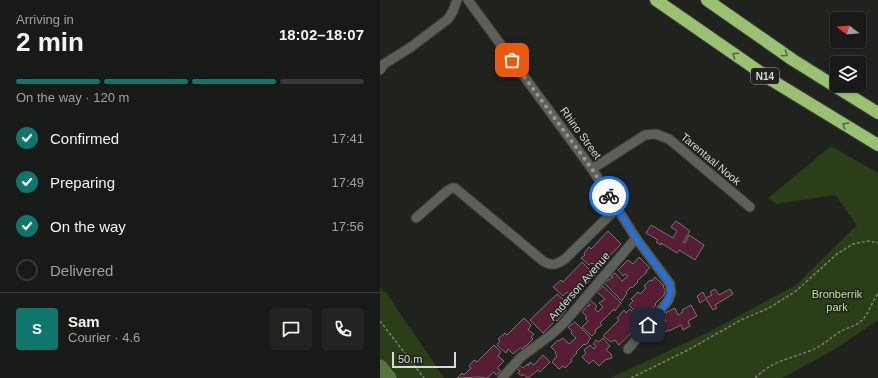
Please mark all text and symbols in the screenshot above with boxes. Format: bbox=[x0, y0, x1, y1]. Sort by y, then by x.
text: Arriving in bbox=[16, 12, 74, 27]
north arrow bbox=[830, 12, 866, 48]
map controls bbox=[830, 12, 866, 92]
text: 18:02–18:07 bbox=[279, 26, 364, 43]
text: 2 min bbox=[16, 27, 84, 57]
pin bbox=[495, 43, 529, 77]
icon: bag bbox=[501, 49, 523, 71]
one-way arrow bbox=[781, 49, 788, 57]
one-way arrow bbox=[732, 52, 739, 60]
button: layers bbox=[830, 56, 866, 92]
road number: N14 bbox=[751, 68, 779, 84]
text: On the way · 120 m bbox=[16, 90, 129, 105]
street label: Rhino Street bbox=[558, 105, 604, 161]
one-way arrow bbox=[842, 123, 849, 130]
icon: check bbox=[16, 127, 38, 149]
text: Confirmed bbox=[50, 130, 119, 147]
text: 17:41 bbox=[331, 131, 364, 146]
street label: Tarentaal Nook bbox=[679, 131, 744, 188]
icon: check bbox=[16, 171, 38, 193]
text: Preparing bbox=[50, 174, 115, 191]
text: 17:49 bbox=[331, 175, 364, 190]
courier bbox=[589, 176, 629, 216]
icon: bike bbox=[598, 185, 620, 207]
icon: check bbox=[16, 215, 38, 237]
text: On the way bbox=[50, 218, 126, 235]
text: 17:56 bbox=[331, 219, 364, 234]
street label: Anderson Avenue bbox=[546, 249, 612, 323]
text: Delivered bbox=[50, 262, 113, 279]
park label: Bronberrik park bbox=[812, 288, 863, 313]
button: chat bbox=[270, 308, 312, 350]
button: phone bbox=[322, 308, 364, 350]
pin bbox=[631, 308, 665, 342]
text: Sam bbox=[68, 313, 100, 330]
icon: home bbox=[637, 314, 659, 336]
text: S bbox=[32, 320, 42, 337]
text: Courier · 4.6 bbox=[68, 330, 140, 345]
scale bar bbox=[392, 350, 456, 369]
text: 50 m bbox=[398, 353, 422, 365]

